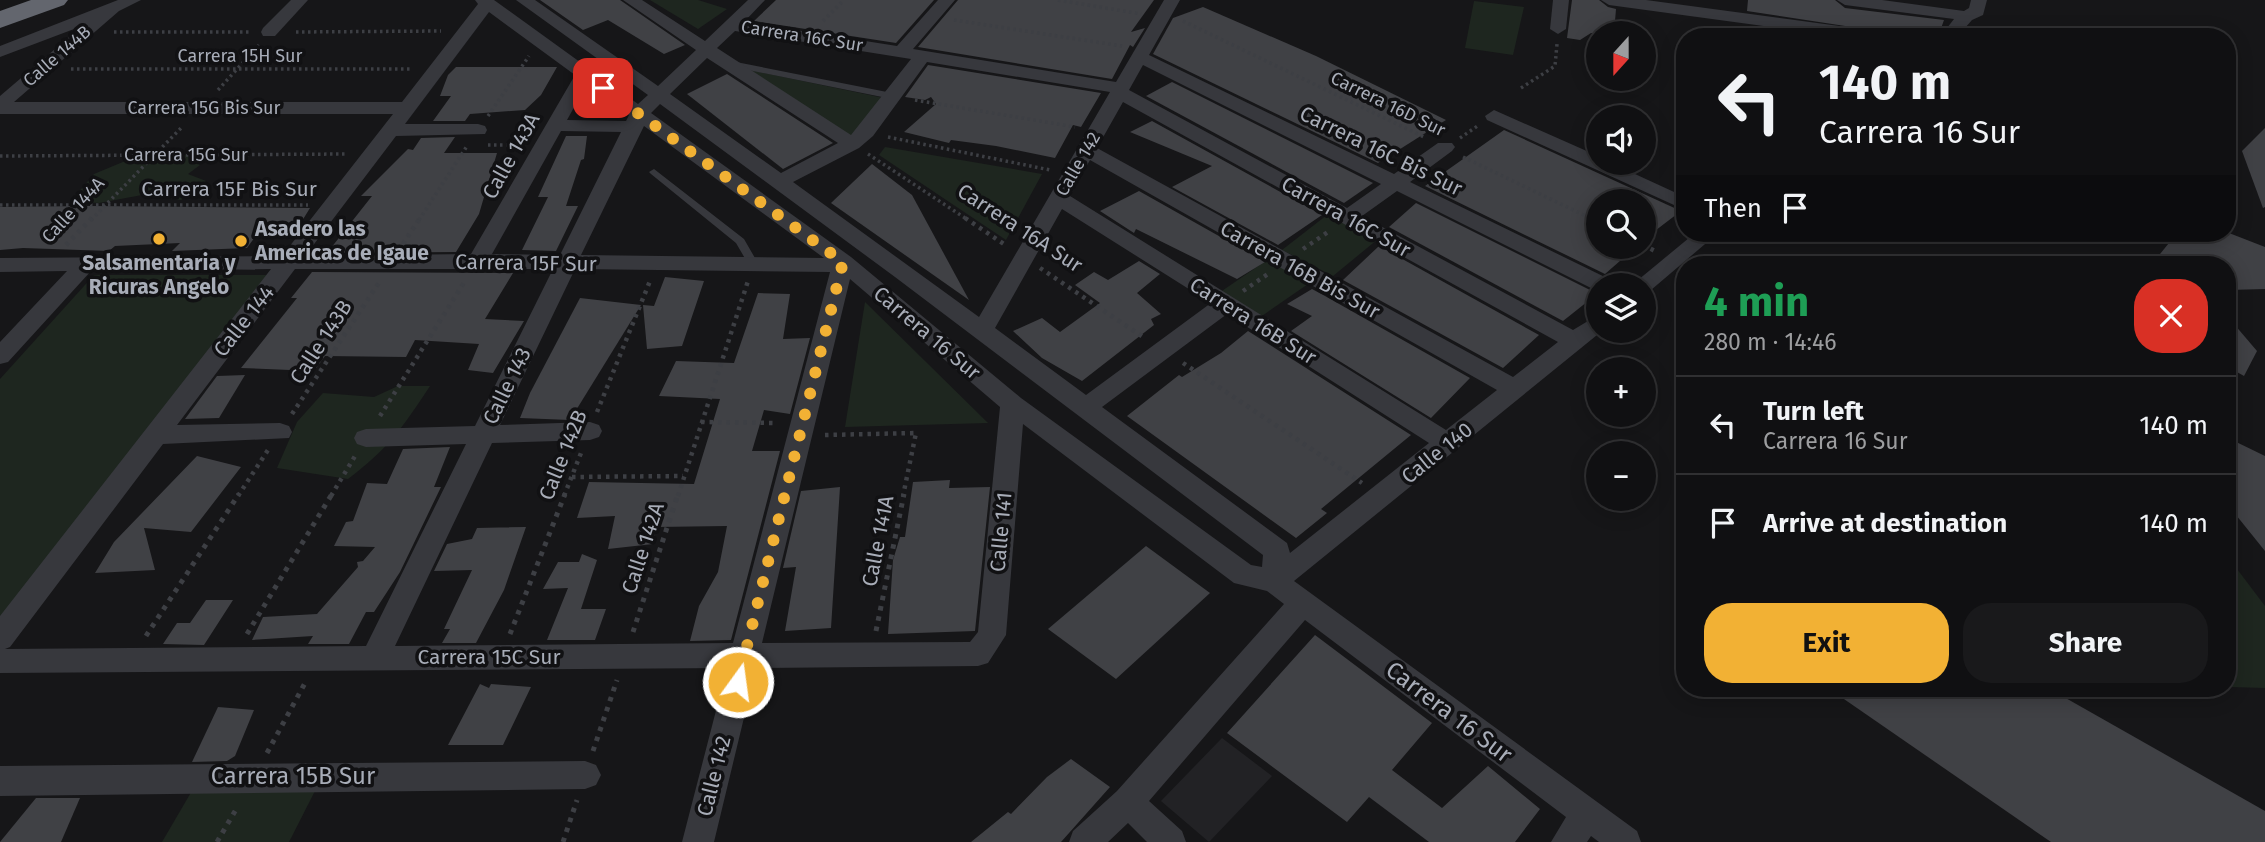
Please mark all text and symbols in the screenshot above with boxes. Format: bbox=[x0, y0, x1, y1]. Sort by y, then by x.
street label: Carrera 16C Sur bbox=[739, 15, 865, 57]
street label: Calle 144B bbox=[19, 21, 95, 91]
north arrow bbox=[1586, 21, 1656, 91]
map controls bbox=[1586, 21, 1656, 511]
street label: Carrera 15H Sur bbox=[178, 45, 302, 67]
text: 140 m bbox=[1819, 53, 1951, 112]
icon: left bbox=[1704, 56, 1795, 147]
pin bbox=[573, 58, 633, 118]
street label: Carrera 16D Sur bbox=[1327, 67, 1449, 141]
icon: arrive bbox=[584, 69, 622, 107]
street label: Carrera 15G Bis Sur bbox=[127, 97, 281, 119]
street label: Carrera 16C Bis Sur bbox=[1295, 100, 1467, 202]
button: sound bbox=[1586, 105, 1656, 175]
street label: Calle 143A bbox=[477, 108, 545, 204]
text: Carrera 16 Sur bbox=[1819, 113, 2020, 151]
street label: Calle 142 bbox=[1051, 128, 1105, 200]
street label: Carrera 15G Sur bbox=[124, 144, 248, 166]
street label: Carrera 16C Sur bbox=[1277, 171, 1415, 263]
street label: Calle 144A bbox=[37, 172, 109, 247]
street label: Carrera 15F Bis Sur bbox=[141, 176, 317, 202]
street label: Carrera 16A Sur bbox=[953, 178, 1087, 278]
button: search bbox=[1586, 189, 1656, 259]
icon: arrive bbox=[1776, 189, 1814, 227]
text: Then bbox=[1704, 193, 1762, 224]
street label: Carrera 16B Bis Sur bbox=[1215, 215, 1385, 325]
place label: Asadero las Americas de Igaue bbox=[254, 216, 429, 266]
marker: Salsamentaria y Ricuras Angelo bbox=[151, 231, 167, 247]
marker: Asadero las Americas de Igaue bbox=[233, 233, 249, 249]
street label: Carrera 15F Sur bbox=[455, 249, 597, 277]
place label: Salsamentaria y Ricuras Angelo bbox=[82, 250, 236, 300]
street label: Carrera 16B Sur bbox=[1185, 272, 1321, 370]
button: layers bbox=[1586, 273, 1656, 343]
text: 4 min bbox=[1704, 277, 1809, 327]
button: close bbox=[2134, 279, 2208, 353]
street label: Calle 144 bbox=[208, 280, 280, 362]
street label: Carrera 16 Sur bbox=[868, 281, 986, 385]
street label: Calle 143B bbox=[284, 295, 358, 389]
text: 280 m · 14:46 bbox=[1704, 328, 1837, 356]
street label: Calle 143 bbox=[477, 343, 537, 429]
button: + bbox=[1586, 357, 1656, 427]
text: Turn left bbox=[1763, 396, 1864, 427]
street label: Calle 142B bbox=[533, 406, 593, 504]
icon: left bbox=[1704, 406, 1742, 444]
text: 140 m bbox=[2139, 410, 2208, 441]
street label: Calle 140 bbox=[1396, 416, 1478, 490]
text: Carrera 16 Sur bbox=[1763, 427, 1908, 455]
button: − bbox=[1586, 441, 1656, 511]
street label: Calle 141 bbox=[985, 491, 1017, 573]
street label: Calle 141A bbox=[856, 493, 900, 589]
street label: Calle 142A bbox=[616, 499, 670, 597]
icon: arrive bbox=[1704, 504, 1742, 542]
text: Arrive at destination bbox=[1763, 508, 2007, 539]
text: 140 m bbox=[2139, 508, 2208, 539]
button: Exit bbox=[1704, 603, 1949, 683]
button: Share bbox=[1963, 603, 2208, 683]
street label: Carrera 15C Sur bbox=[417, 644, 561, 670]
position arrow bbox=[701, 645, 775, 719]
street label: Carrera 16 Sur bbox=[1380, 655, 1518, 769]
street label: Calle 142 bbox=[691, 733, 737, 819]
street label: Carrera 15B Sur bbox=[211, 762, 376, 790]

